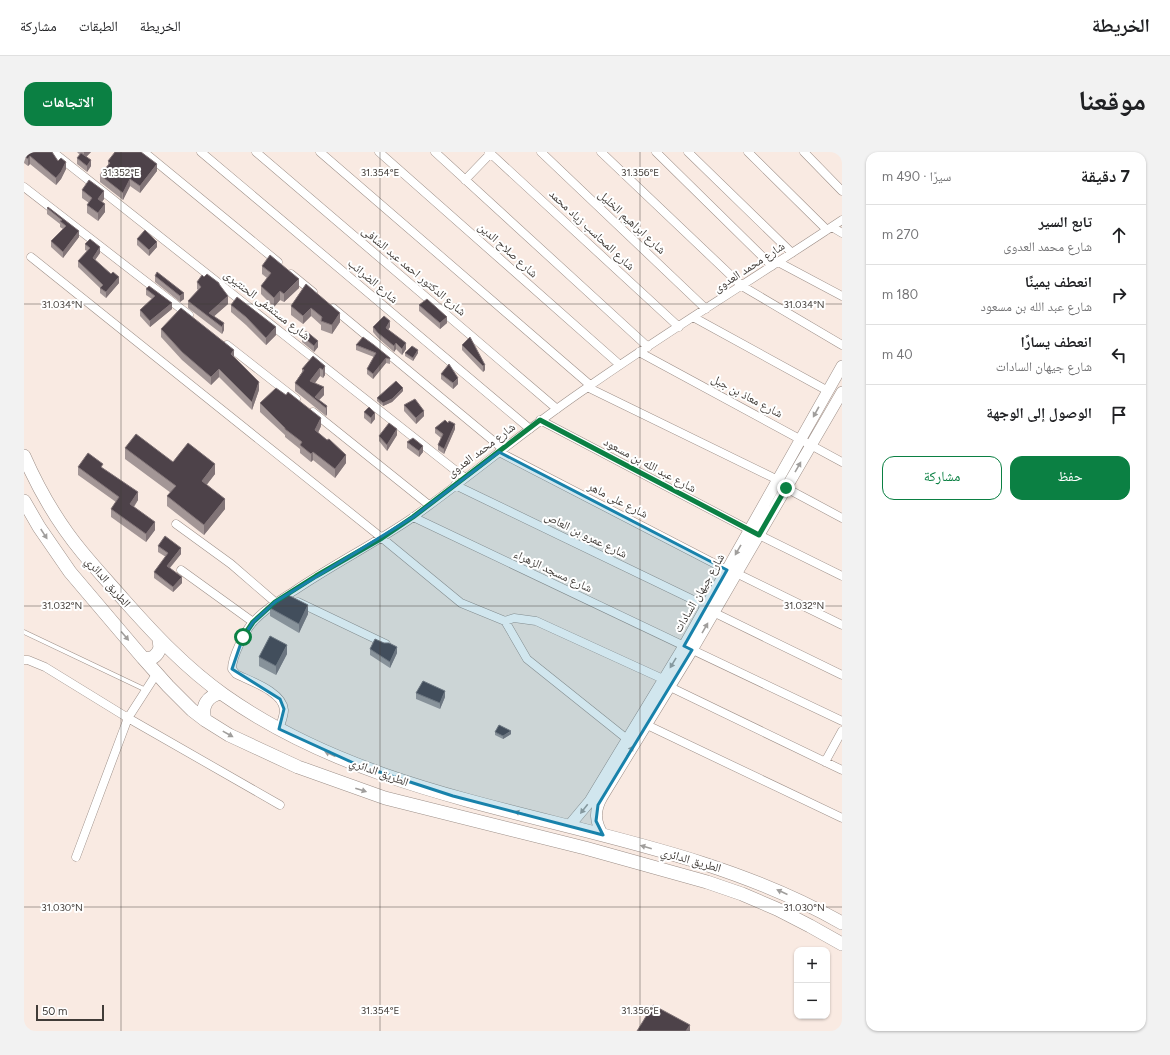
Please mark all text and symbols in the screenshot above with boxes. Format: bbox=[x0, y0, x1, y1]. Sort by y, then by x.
text: الخريطة bbox=[1092, 14, 1150, 37]
text: مشاركة bbox=[20, 18, 57, 35]
text: الطبقات bbox=[79, 18, 118, 35]
text: الخريطة bbox=[140, 18, 181, 35]
button: الاتجاهات bbox=[24, 82, 112, 126]
text: موقعنا bbox=[1078, 83, 1146, 117]
text: 31.352°E bbox=[102, 166, 140, 179]
text: 31.354°E bbox=[361, 166, 399, 179]
text: 31.356°E bbox=[621, 166, 659, 179]
text: 7 دقيقة bbox=[1081, 166, 1130, 186]
text: سيرًا · 490 m bbox=[882, 169, 951, 184]
street label: شارع المحاسب زياد محمد bbox=[546, 187, 638, 274]
street label: شارع ابراهيم الخليل bbox=[595, 187, 669, 258]
text: تابع السير bbox=[1038, 213, 1092, 231]
street label: شارع صلاح الدين bbox=[475, 220, 541, 281]
street label: شارع الدكتور احمد عبد الشافى bbox=[359, 223, 469, 319]
icon: ahead bbox=[1108, 224, 1130, 246]
text: 270 m bbox=[882, 227, 919, 242]
street label: شارع محمد العدوى bbox=[711, 239, 788, 296]
text: شارع محمد العدوى bbox=[1003, 239, 1092, 254]
street label: شارع الضرائب bbox=[344, 256, 401, 307]
street label: شارع مستشفى الحنتيرى bbox=[221, 267, 313, 344]
text: انعطف يمينًا bbox=[1025, 273, 1092, 291]
icon: right bbox=[1108, 284, 1130, 306]
text: 180 m bbox=[882, 287, 918, 302]
text: 31.034°N bbox=[41, 298, 83, 311]
text: 31.034°N bbox=[783, 298, 825, 311]
text: شارع عبد الله بن مسعود bbox=[980, 299, 1092, 314]
text: انعطف يسارًا bbox=[1020, 333, 1092, 351]
icon: left bbox=[1108, 344, 1130, 366]
text: 40 m bbox=[882, 347, 913, 362]
text: شارع جيهان السادات bbox=[996, 359, 1092, 374]
street label: شارع معاذ بن جبل bbox=[708, 371, 785, 422]
text: الوصول إلى الوجهة bbox=[986, 404, 1092, 422]
icon: arrive bbox=[1108, 404, 1130, 426]
one-way arrow bbox=[813, 407, 820, 418]
street label: شارع محمد العدوى bbox=[444, 420, 519, 481]
street label: شارع عبد الله بن مسعود bbox=[601, 435, 699, 496]
button: مشاركة bbox=[882, 456, 1002, 500]
button: حفظ bbox=[1010, 456, 1130, 500]
one-way arrow bbox=[795, 461, 802, 473]
street label: شارع على ماهر bbox=[584, 478, 650, 522]
route end bbox=[777, 479, 795, 497]
street label: شارع عمرو بن العاص bbox=[542, 509, 630, 562]
one-way arrow bbox=[40, 529, 48, 539]
one-way arrow bbox=[735, 544, 742, 556]
street label: شارع مسجد الزهراء bbox=[511, 547, 595, 596]
street label: شارع جيهان السادات bbox=[671, 551, 728, 635]
street label: الطريق الدائري bbox=[80, 554, 134, 612]
text: 31.032°N bbox=[42, 599, 82, 612]
text: 31.032°N bbox=[784, 599, 824, 612]
one-way arrow bbox=[701, 622, 708, 634]
route start bbox=[234, 628, 252, 646]
one-way arrow bbox=[120, 631, 129, 641]
one-way arrow bbox=[670, 657, 677, 669]
one-way arrow bbox=[223, 731, 234, 738]
one-way arrow bbox=[627, 745, 634, 757]
one-way arrow bbox=[323, 750, 335, 756]
street label: الطريق الدائري bbox=[346, 755, 411, 792]
one-way arrow bbox=[355, 787, 367, 793]
one-way arrow bbox=[579, 804, 588, 815]
one-way arrow bbox=[514, 810, 527, 816]
one-way arrow bbox=[640, 844, 652, 850]
street label: الطريق الدائري bbox=[658, 845, 723, 878]
one-way arrow bbox=[776, 889, 788, 895]
text: 31.030°N bbox=[41, 901, 83, 914]
text: 31.030°N bbox=[783, 901, 825, 914]
map controls bbox=[794, 947, 830, 1019]
button: + bbox=[794, 947, 830, 983]
button: − bbox=[794, 983, 830, 1019]
scale bar bbox=[36, 1003, 104, 1022]
text: 31.354°E bbox=[361, 1004, 399, 1017]
text: 31.356°E bbox=[621, 1004, 659, 1017]
text: 50 m bbox=[42, 1005, 67, 1018]

